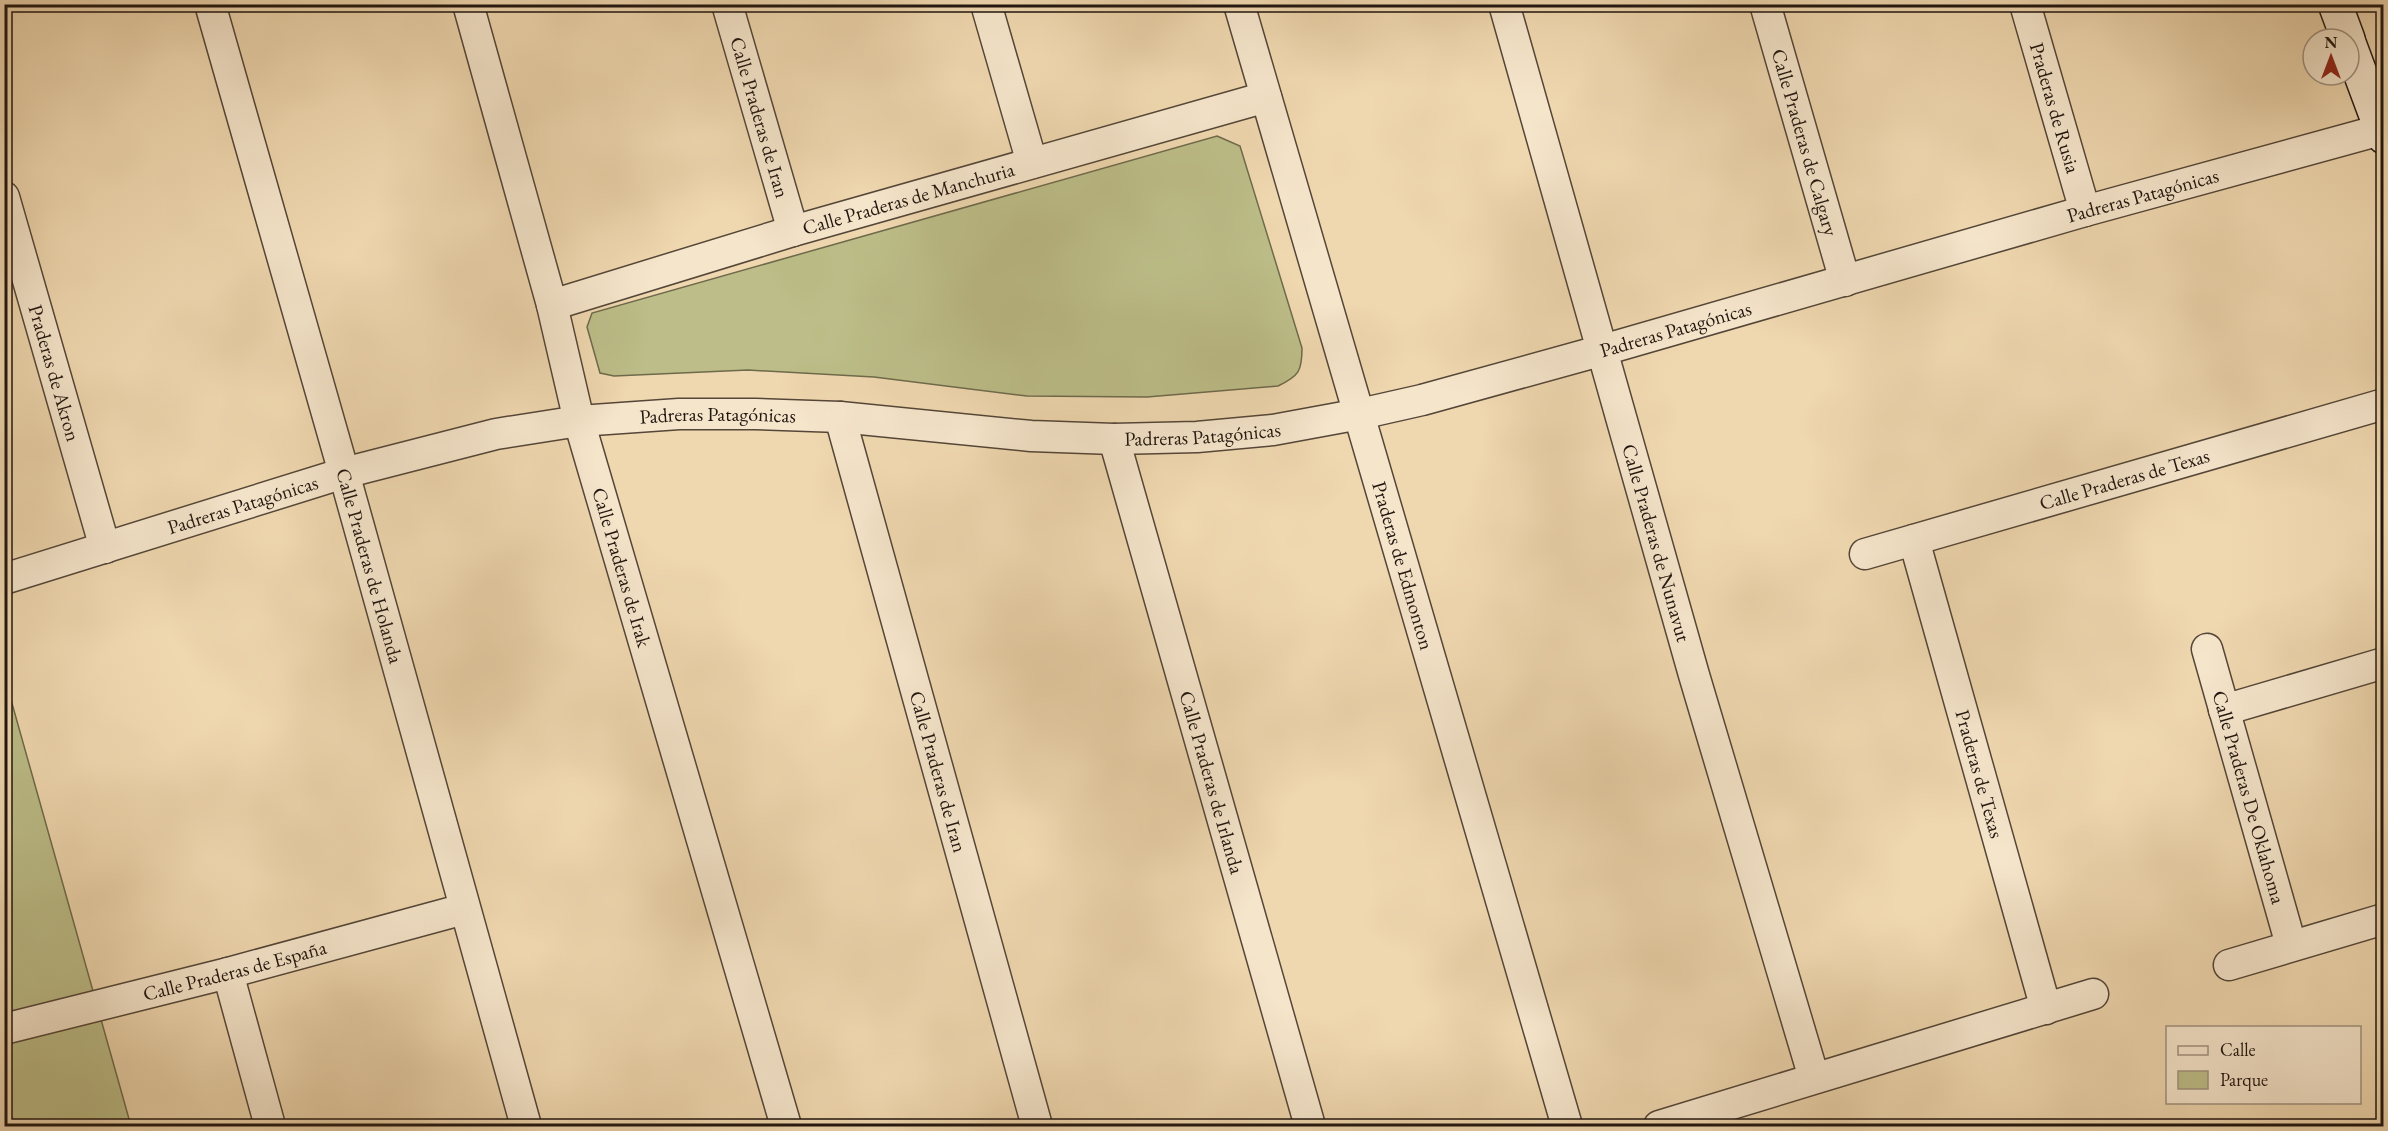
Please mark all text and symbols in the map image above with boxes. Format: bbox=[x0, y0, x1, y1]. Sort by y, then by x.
north arrow bbox=[2301, 27, 2361, 87]
text: N bbox=[2325, 32, 2338, 53]
street label: Calle Praderas de Iran bbox=[724, 34, 796, 201]
street label: Praderas de Rusia bbox=[2024, 39, 2086, 176]
street label: Calle Praderas de Calgary bbox=[1766, 46, 1844, 239]
street label: Calle Praderas de Manchuria bbox=[799, 156, 1017, 241]
street label: Padreras Patagónicas bbox=[2064, 162, 2222, 229]
street label: Padreras Patagónicas bbox=[1597, 295, 1754, 363]
street label: Praderas de Akron bbox=[23, 301, 87, 445]
street label: Padreras Patagónicas bbox=[639, 401, 796, 430]
street label: Padreras Patagónicas bbox=[1124, 416, 1283, 452]
street label: Calle Praderas de Nunavut bbox=[1616, 441, 1697, 645]
street label: Calle Praderas de Texas bbox=[2036, 442, 2213, 516]
street label: Calle Praderas de Holanda bbox=[330, 465, 409, 666]
street label: Padreras Patagónicas bbox=[164, 469, 321, 540]
street label: Praderas de Edmonton bbox=[1366, 478, 1440, 653]
street label: Calle Praderas de Irak bbox=[586, 484, 658, 651]
street label: Calle Praderas de Iran bbox=[904, 688, 973, 856]
street label: Calle Praderas de Irlanda bbox=[1173, 688, 1250, 877]
street label: Calle Praderas De Oklahoma bbox=[2206, 688, 2292, 907]
street label: Praderas de Texas bbox=[1949, 707, 2010, 841]
street label: Calle Praderas de España bbox=[140, 934, 329, 1007]
legend bbox=[2166, 1026, 2361, 1104]
text: Calle bbox=[2220, 1038, 2256, 1061]
text: Parque bbox=[2220, 1068, 2268, 1091]

